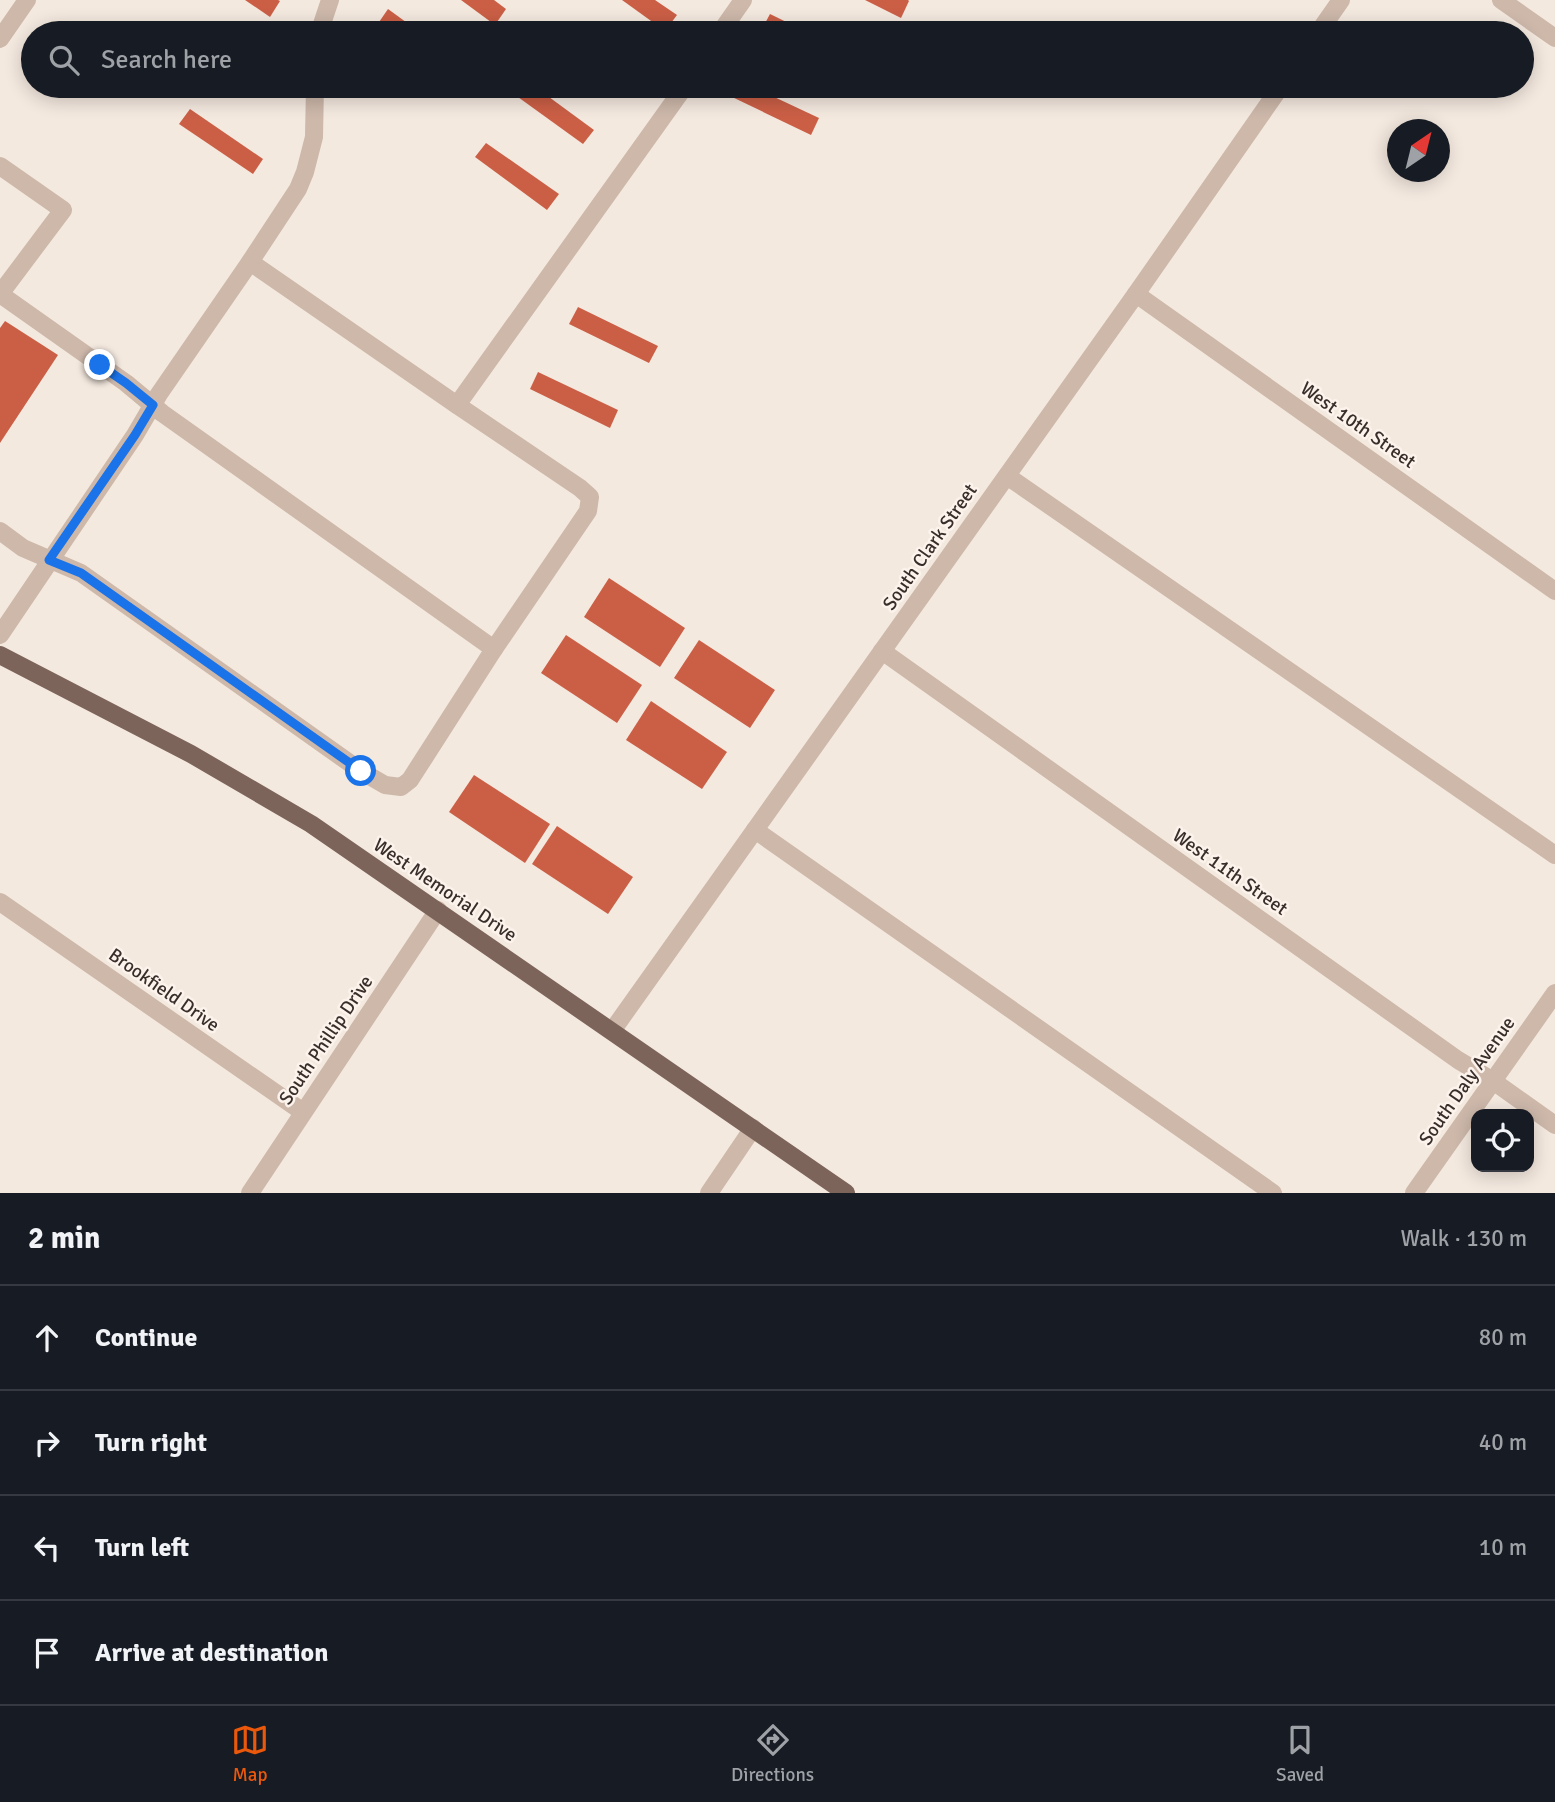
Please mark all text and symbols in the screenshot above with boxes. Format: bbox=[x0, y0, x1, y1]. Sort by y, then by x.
search box bbox=[21, 21, 1534, 98]
icon: search bbox=[45, 41, 83, 79]
text: Search here bbox=[101, 44, 232, 76]
north arrow bbox=[1387, 119, 1450, 182]
route end bbox=[84, 349, 115, 380]
street label: West 10th Street bbox=[1296, 376, 1421, 474]
street label: South Clark Street bbox=[877, 479, 983, 615]
route start bbox=[345, 755, 376, 786]
street label: West 11th Street bbox=[1168, 823, 1293, 921]
street label: West Memorial Drive bbox=[369, 833, 521, 947]
street label: Brookfield Drive bbox=[104, 943, 224, 1037]
street label: South Phillip Drive bbox=[274, 971, 378, 1109]
street label: South Daly Avenue bbox=[1414, 1012, 1520, 1150]
map controls bbox=[1471, 1109, 1534, 1172]
button: locate bbox=[1471, 1109, 1534, 1172]
text: 2 min bbox=[28, 1220, 100, 1257]
text: Walk · 130 m bbox=[1401, 1224, 1527, 1253]
icon: ahead bbox=[28, 1319, 66, 1357]
text: Continue bbox=[95, 1322, 197, 1354]
text: 80 m bbox=[1479, 1323, 1527, 1352]
icon: right bbox=[28, 1424, 66, 1462]
text: Turn right bbox=[95, 1427, 207, 1459]
text: 40 m bbox=[1479, 1428, 1527, 1457]
icon: left bbox=[28, 1529, 66, 1567]
text: Turn left bbox=[95, 1532, 189, 1564]
text: 10 m bbox=[1479, 1533, 1527, 1562]
icon: arrive bbox=[28, 1634, 66, 1672]
text: Arrive at destination bbox=[95, 1637, 328, 1669]
tab: Map bbox=[231, 1721, 269, 1787]
tab: Directions bbox=[731, 1721, 814, 1787]
tab: Saved bbox=[1276, 1721, 1324, 1787]

